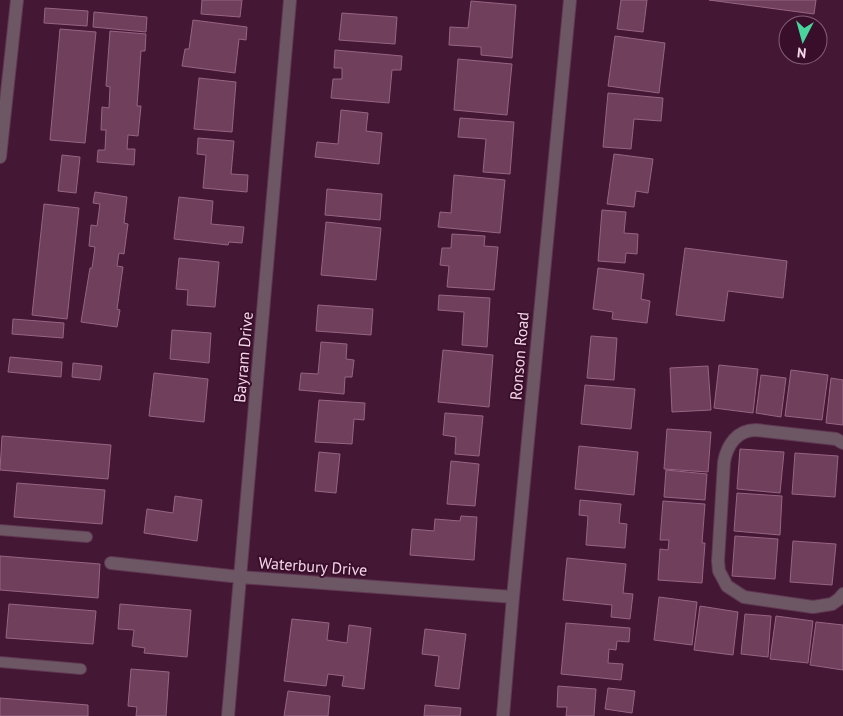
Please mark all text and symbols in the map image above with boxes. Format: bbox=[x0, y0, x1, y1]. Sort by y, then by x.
north arrow bbox=[778, 15, 828, 65]
text: N bbox=[796, 43, 807, 62]
street label: Bayram Drive bbox=[229, 311, 257, 403]
street label: Ronson Road bbox=[505, 311, 533, 401]
street label: Waterbury Drive bbox=[258, 552, 368, 580]

